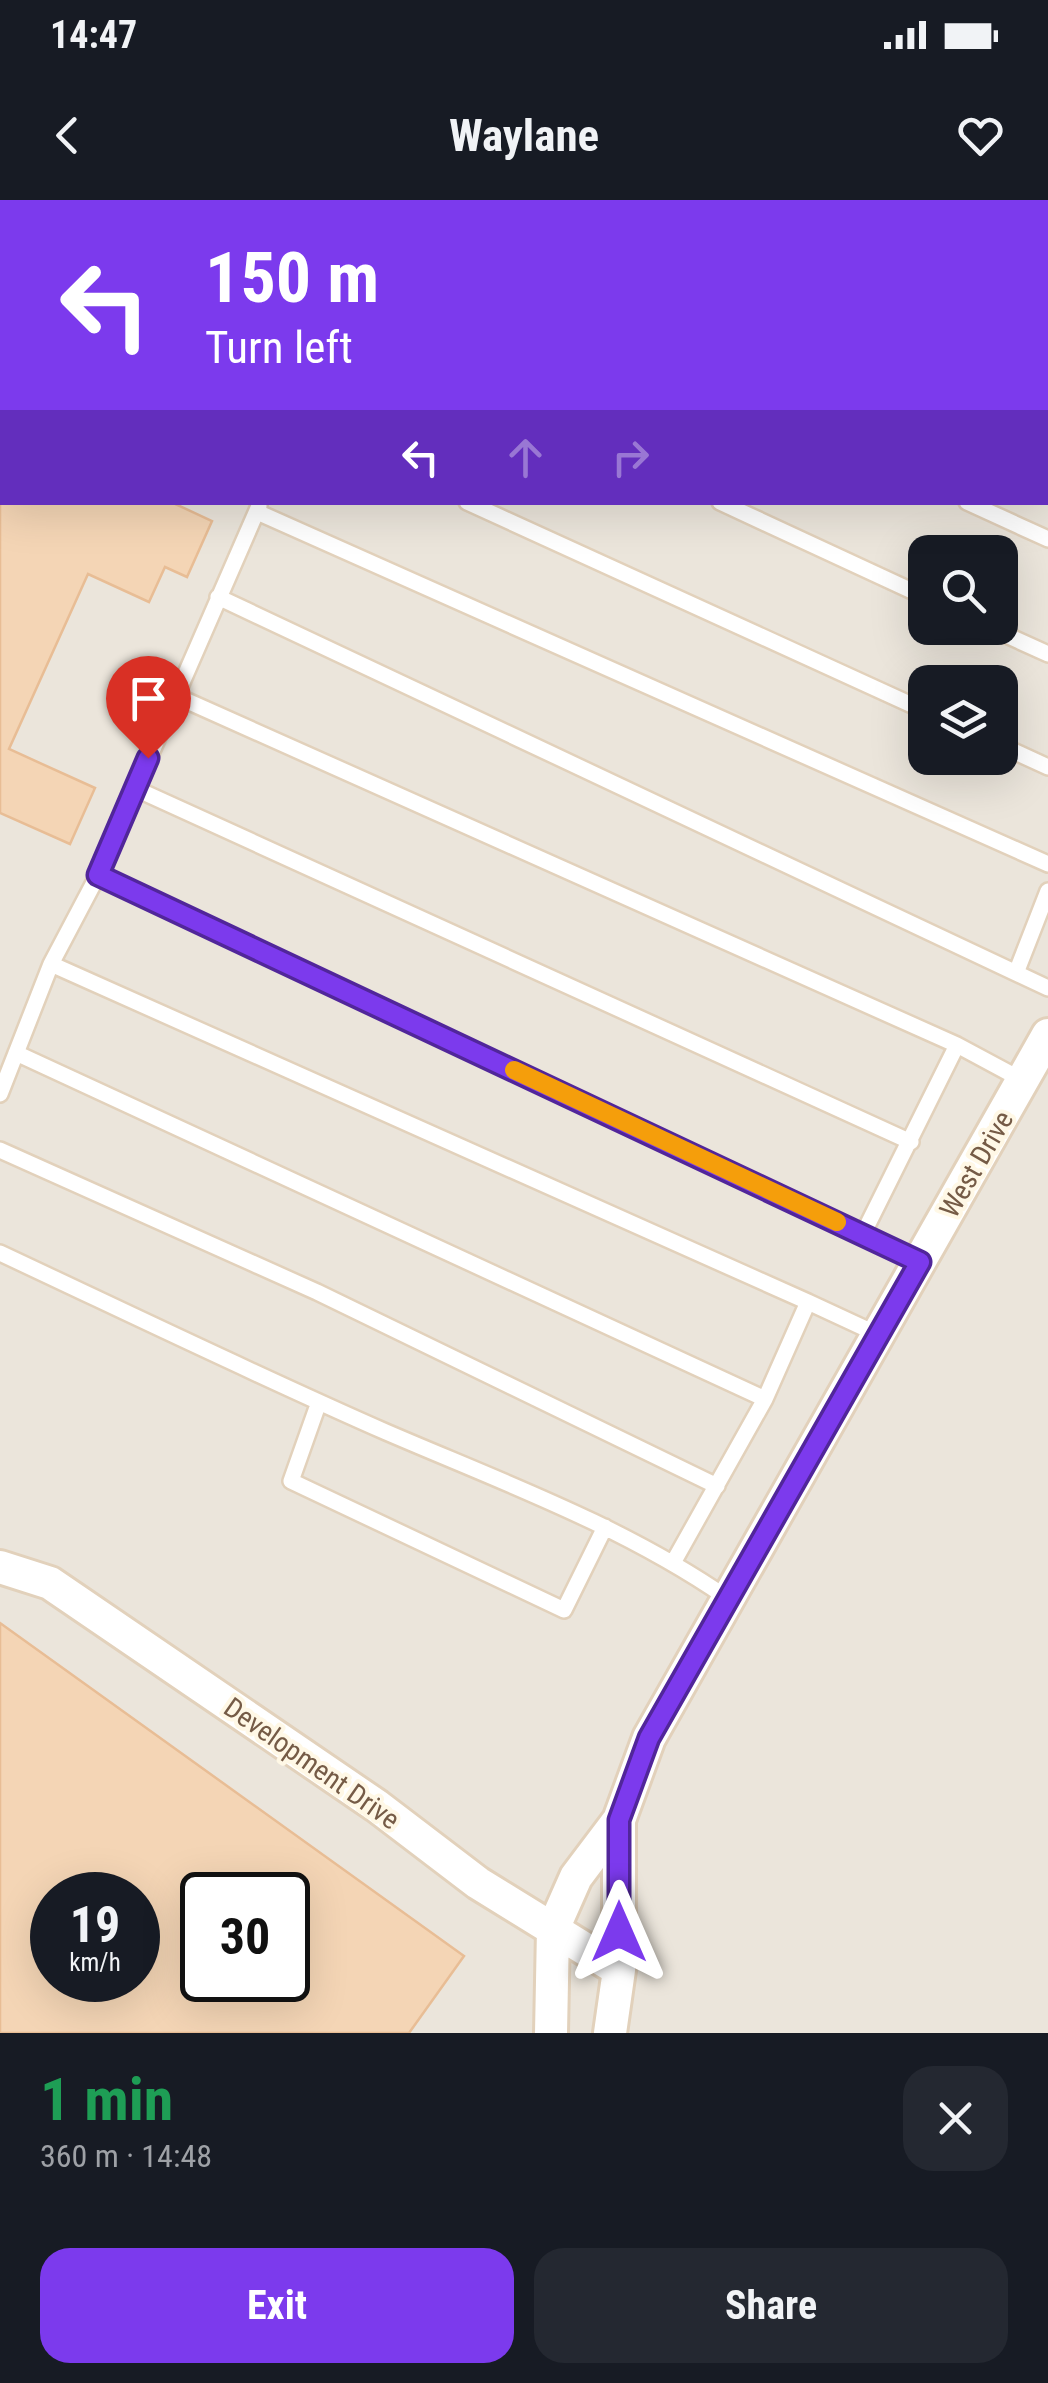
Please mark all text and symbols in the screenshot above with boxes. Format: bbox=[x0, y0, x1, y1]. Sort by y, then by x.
text: 14:47 bbox=[50, 13, 137, 57]
icon: back bbox=[40, 108, 95, 163]
icon: heart bbox=[953, 108, 1008, 163]
text: Waylane bbox=[449, 109, 599, 162]
text: 150 m bbox=[205, 237, 379, 319]
icon: left bbox=[40, 240, 170, 370]
text: Turn left bbox=[205, 321, 353, 374]
icon: left bbox=[393, 430, 448, 485]
icon: ahead bbox=[498, 430, 553, 485]
icon: right bbox=[603, 430, 658, 485]
map controls bbox=[908, 535, 1018, 775]
button: search bbox=[908, 535, 1018, 645]
pin bbox=[106, 656, 191, 759]
button: layers bbox=[908, 665, 1018, 775]
icon: arrive bbox=[121, 671, 176, 726]
street label: West Drive bbox=[933, 1105, 1020, 1223]
street label: Development Drive bbox=[218, 1691, 406, 1836]
speed limit sign: 30 bbox=[180, 1872, 310, 2002]
position arrow bbox=[567, 1880, 671, 1984]
text: 19 bbox=[70, 1896, 120, 1954]
text: km/h bbox=[69, 1948, 121, 1977]
text: 1 min bbox=[40, 2064, 173, 2135]
button: close bbox=[903, 2066, 1008, 2171]
text: 360 m · 14:48 bbox=[40, 2137, 212, 2175]
button: Exit bbox=[40, 2248, 514, 2363]
button: Share bbox=[534, 2248, 1008, 2363]

